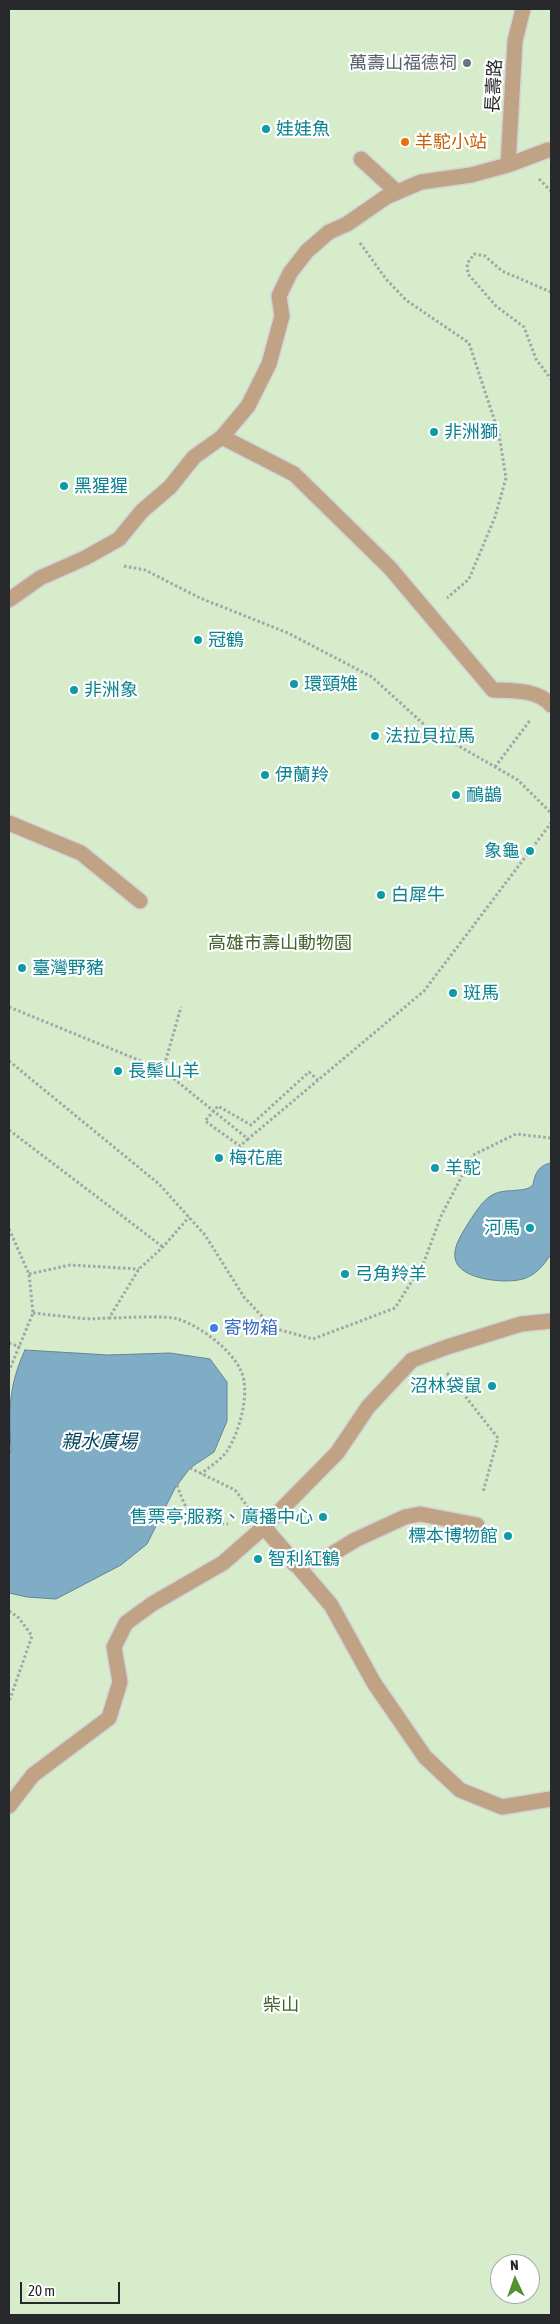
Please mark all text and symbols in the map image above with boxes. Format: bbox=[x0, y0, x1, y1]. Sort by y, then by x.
place label: 萬壽山福德祠 bbox=[349, 52, 457, 74]
marker: 萬壽山福德祠 bbox=[461, 57, 473, 69]
street label: 長壽路 bbox=[482, 58, 506, 114]
place label: 娃娃魚 bbox=[276, 118, 330, 140]
marker: 娃娃魚 bbox=[260, 123, 272, 135]
place label: 羊駝小站 bbox=[415, 131, 487, 153]
marker: 羊駝小站 bbox=[399, 136, 411, 148]
place label: 非洲獅 bbox=[444, 421, 498, 443]
marker: 非洲獅 bbox=[428, 426, 440, 438]
place label: 黑猩猩 bbox=[74, 475, 128, 497]
marker: 黑猩猩 bbox=[58, 480, 70, 492]
place label: 冠鶴 bbox=[208, 629, 244, 651]
marker: 冠鶴 bbox=[192, 634, 204, 646]
place label: 環頸雉 bbox=[304, 673, 358, 695]
marker: 環頸雉 bbox=[288, 678, 300, 690]
place label: 非洲象 bbox=[84, 679, 138, 701]
marker: 非洲象 bbox=[68, 684, 80, 696]
place label: 法拉貝拉馬 bbox=[385, 725, 475, 747]
marker: 法拉貝拉馬 bbox=[369, 730, 381, 742]
place label: 伊蘭羚 bbox=[275, 764, 329, 786]
marker: 伊蘭羚 bbox=[259, 769, 271, 781]
place label: 鴯鶓 bbox=[466, 784, 502, 806]
marker: 鴯鶓 bbox=[450, 789, 462, 801]
place label: 象龜 bbox=[484, 840, 520, 862]
marker: 象龜 bbox=[524, 845, 536, 857]
place label: 白犀牛 bbox=[391, 884, 445, 906]
marker: 白犀牛 bbox=[375, 889, 387, 901]
park label: 高雄市壽山動物園 bbox=[208, 932, 352, 954]
place label: 臺灣野豬 bbox=[32, 957, 104, 979]
marker: 臺灣野豬 bbox=[16, 962, 28, 974]
place label: 斑馬 bbox=[463, 982, 499, 1004]
marker: 斑馬 bbox=[447, 987, 459, 999]
place label: 長鬃山羊 bbox=[128, 1060, 200, 1082]
marker: 長鬃山羊 bbox=[112, 1065, 124, 1077]
place label: 梅花鹿 bbox=[229, 1147, 283, 1169]
marker: 梅花鹿 bbox=[213, 1152, 225, 1164]
place label: 羊駝 bbox=[445, 1157, 481, 1179]
marker: 羊駝 bbox=[429, 1162, 441, 1174]
place label: 河馬 bbox=[484, 1217, 520, 1239]
marker: 河馬 bbox=[524, 1222, 536, 1234]
place label: 弓角羚羊 bbox=[355, 1263, 427, 1285]
marker: 弓角羚羊 bbox=[339, 1268, 351, 1280]
place label: 寄物箱 bbox=[224, 1317, 278, 1339]
marker: 寄物箱 bbox=[208, 1322, 220, 1334]
place label: 沼林袋鼠 bbox=[410, 1375, 482, 1397]
marker: 沼林袋鼠 bbox=[486, 1380, 498, 1392]
water label: 親水廣場 bbox=[61, 1431, 137, 1453]
place label: 售票亭;服務、廣播中心 bbox=[130, 1506, 313, 1528]
marker: 售票亭;服務、廣播中心 bbox=[317, 1511, 329, 1523]
place label: 標本博物館 bbox=[408, 1525, 498, 1547]
marker: 標本博物館 bbox=[502, 1530, 514, 1542]
place label: 智利紅鶴 bbox=[268, 1548, 340, 1570]
marker: 智利紅鶴 bbox=[252, 1553, 264, 1565]
park label: 柴山 bbox=[263, 1994, 299, 2016]
north arrow bbox=[490, 2254, 540, 2304]
text: N bbox=[510, 2257, 519, 2273]
scale bar bbox=[22, 2272, 122, 2304]
text: 20 m bbox=[28, 2282, 55, 2299]

